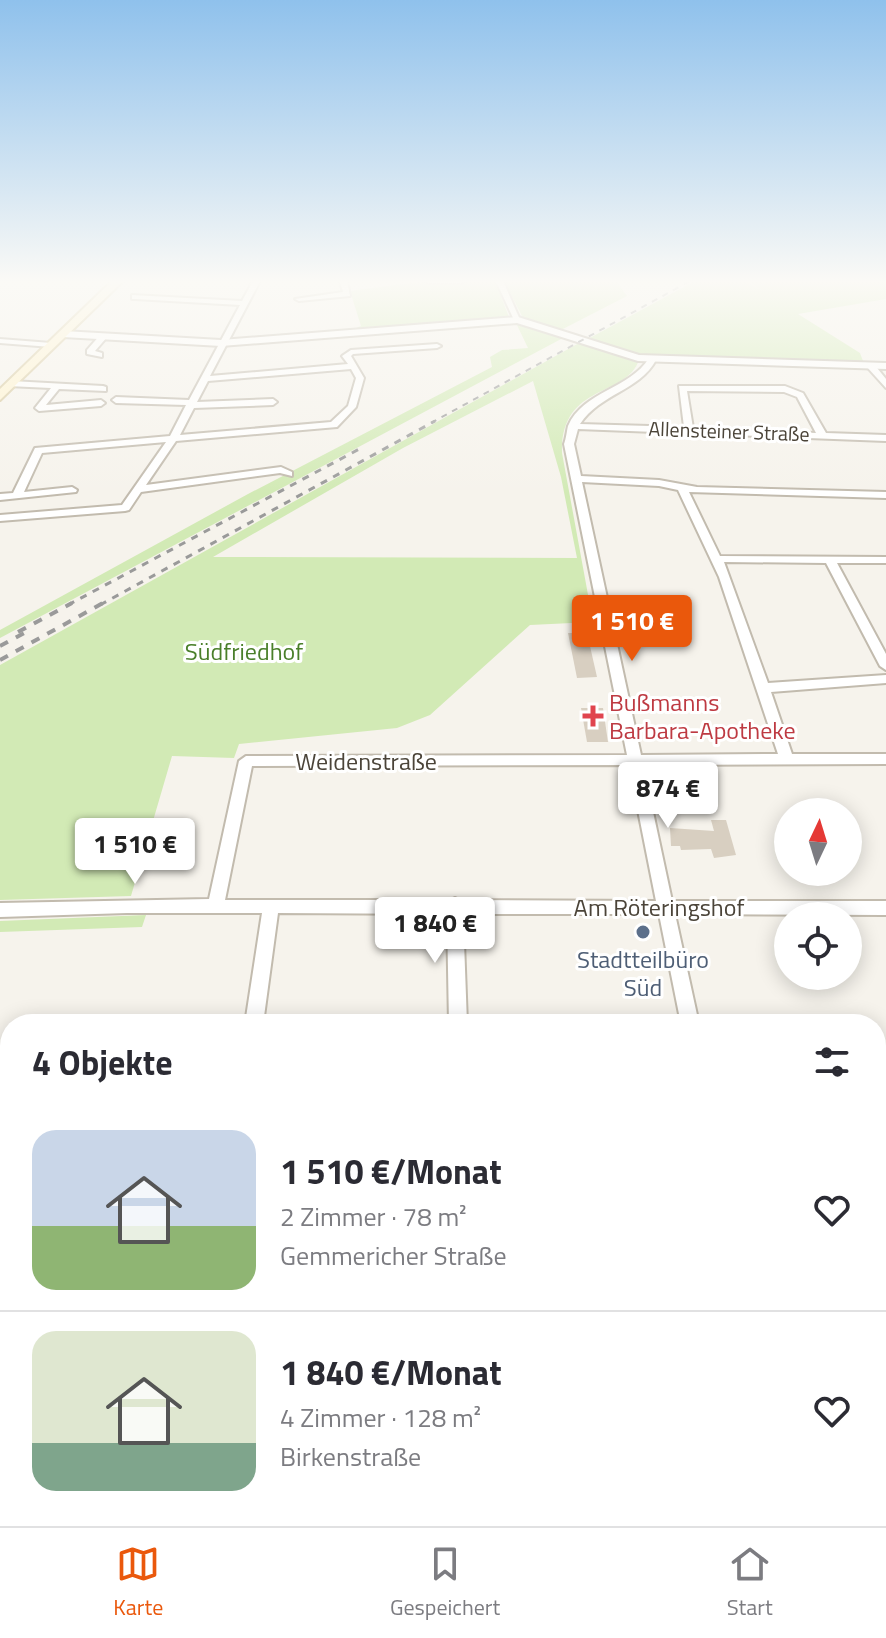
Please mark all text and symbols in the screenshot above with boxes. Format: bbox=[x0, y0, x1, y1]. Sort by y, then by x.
street label: Allensteiner Straße bbox=[648, 413, 810, 449]
pin: 1 510 € bbox=[558, 595, 706, 663]
text: 1 510 € bbox=[590, 601, 674, 640]
park label: Südfriedhof bbox=[185, 633, 303, 669]
place label: Bußmanns Barbara-Apotheke bbox=[609, 684, 796, 748]
marker: Bußmanns Barbara-Apotheke bbox=[584, 707, 602, 725]
street label: Weidenstraße bbox=[295, 743, 437, 779]
pin: 874 € bbox=[612, 762, 724, 830]
text: 874 € bbox=[636, 768, 700, 807]
north arrow bbox=[774, 798, 862, 886]
map controls bbox=[774, 798, 862, 990]
pin: 1 510 € bbox=[61, 818, 209, 886]
text: 1 510 € bbox=[93, 824, 177, 863]
street label: Am Röteringshof bbox=[574, 889, 744, 925]
pin: 1 840 € bbox=[361, 897, 509, 965]
button: locate bbox=[774, 902, 862, 990]
text: 1 840 € bbox=[393, 903, 477, 942]
marker: Stadtteilbüro Süd bbox=[634, 923, 652, 941]
place label: Stadtteilbüro Süd bbox=[577, 941, 709, 1005]
text: 4 Objekte bbox=[32, 1036, 173, 1088]
icon: filters bbox=[810, 1040, 854, 1084]
text: 1 510 €/Monat bbox=[280, 1145, 502, 1197]
icon: home bbox=[96, 1162, 192, 1258]
icon: heart bbox=[810, 1188, 854, 1232]
text: 2 Zimmer · 78 m² bbox=[280, 1197, 466, 1236]
text: Gemmericher Straße bbox=[280, 1236, 507, 1275]
text: 1 840 €/Monat bbox=[280, 1346, 502, 1398]
icon: home bbox=[96, 1363, 192, 1459]
icon: heart bbox=[810, 1389, 854, 1433]
text: 4 Zimmer · 128 m² bbox=[280, 1398, 481, 1437]
text: Birkenstraße bbox=[280, 1437, 421, 1476]
tab: Karte bbox=[113, 1542, 163, 1624]
tab: Gespeichert bbox=[390, 1542, 500, 1624]
tab: Start bbox=[727, 1542, 773, 1624]

